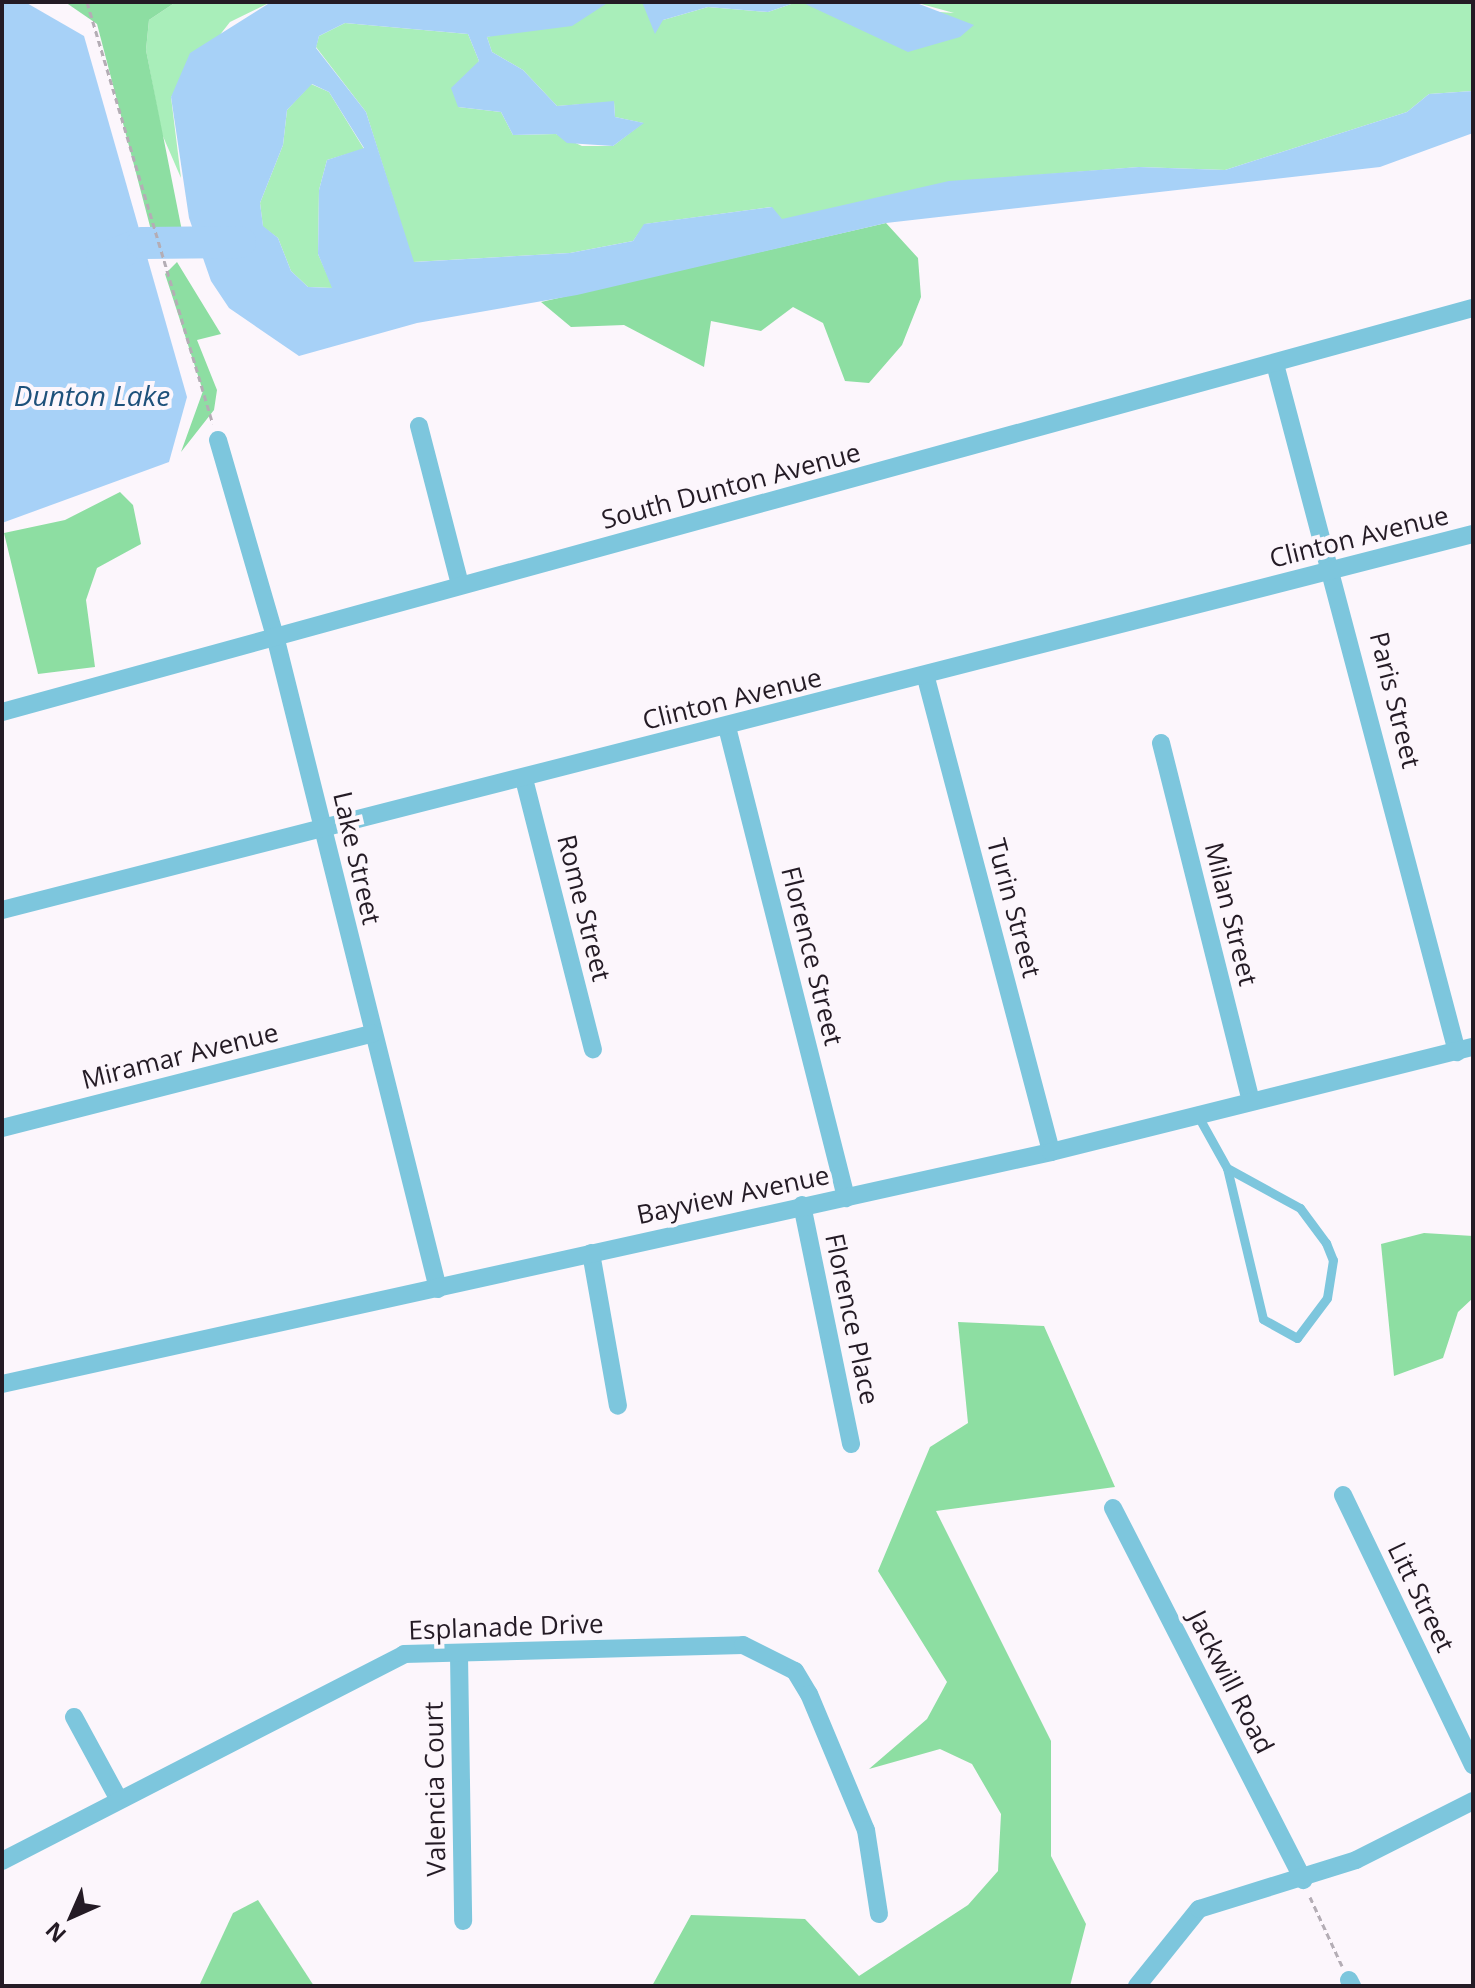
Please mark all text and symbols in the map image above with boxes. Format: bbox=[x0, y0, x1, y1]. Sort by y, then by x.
water label: Dunton Lake bbox=[14, 378, 170, 412]
street label: South Dunton Avenue bbox=[598, 436, 864, 536]
street label: Clinton Avenue bbox=[1266, 500, 1452, 574]
street label: Paris Street bbox=[1363, 629, 1427, 771]
street label: Clinton Avenue bbox=[639, 662, 825, 736]
street label: Lake Street bbox=[327, 788, 387, 928]
street label: Rome Street bbox=[551, 832, 617, 984]
street label: Turin Street bbox=[980, 835, 1048, 981]
street label: Milan Street bbox=[1198, 839, 1264, 989]
street label: Florence Street bbox=[775, 863, 849, 1049]
street label: Miramar Avenue bbox=[78, 1016, 282, 1096]
street label: Bayview Avenue bbox=[634, 1159, 832, 1231]
street label: Florence Place bbox=[819, 1231, 885, 1407]
street label: Litt Street bbox=[1381, 1537, 1461, 1657]
street label: Jackwill Road bbox=[1182, 1605, 1280, 1759]
street label: Esplanade Drive bbox=[408, 1608, 604, 1646]
street label: Valencia Court bbox=[418, 1701, 452, 1877]
north arrow bbox=[32, 1876, 112, 1956]
text: N bbox=[38, 1916, 72, 1950]

